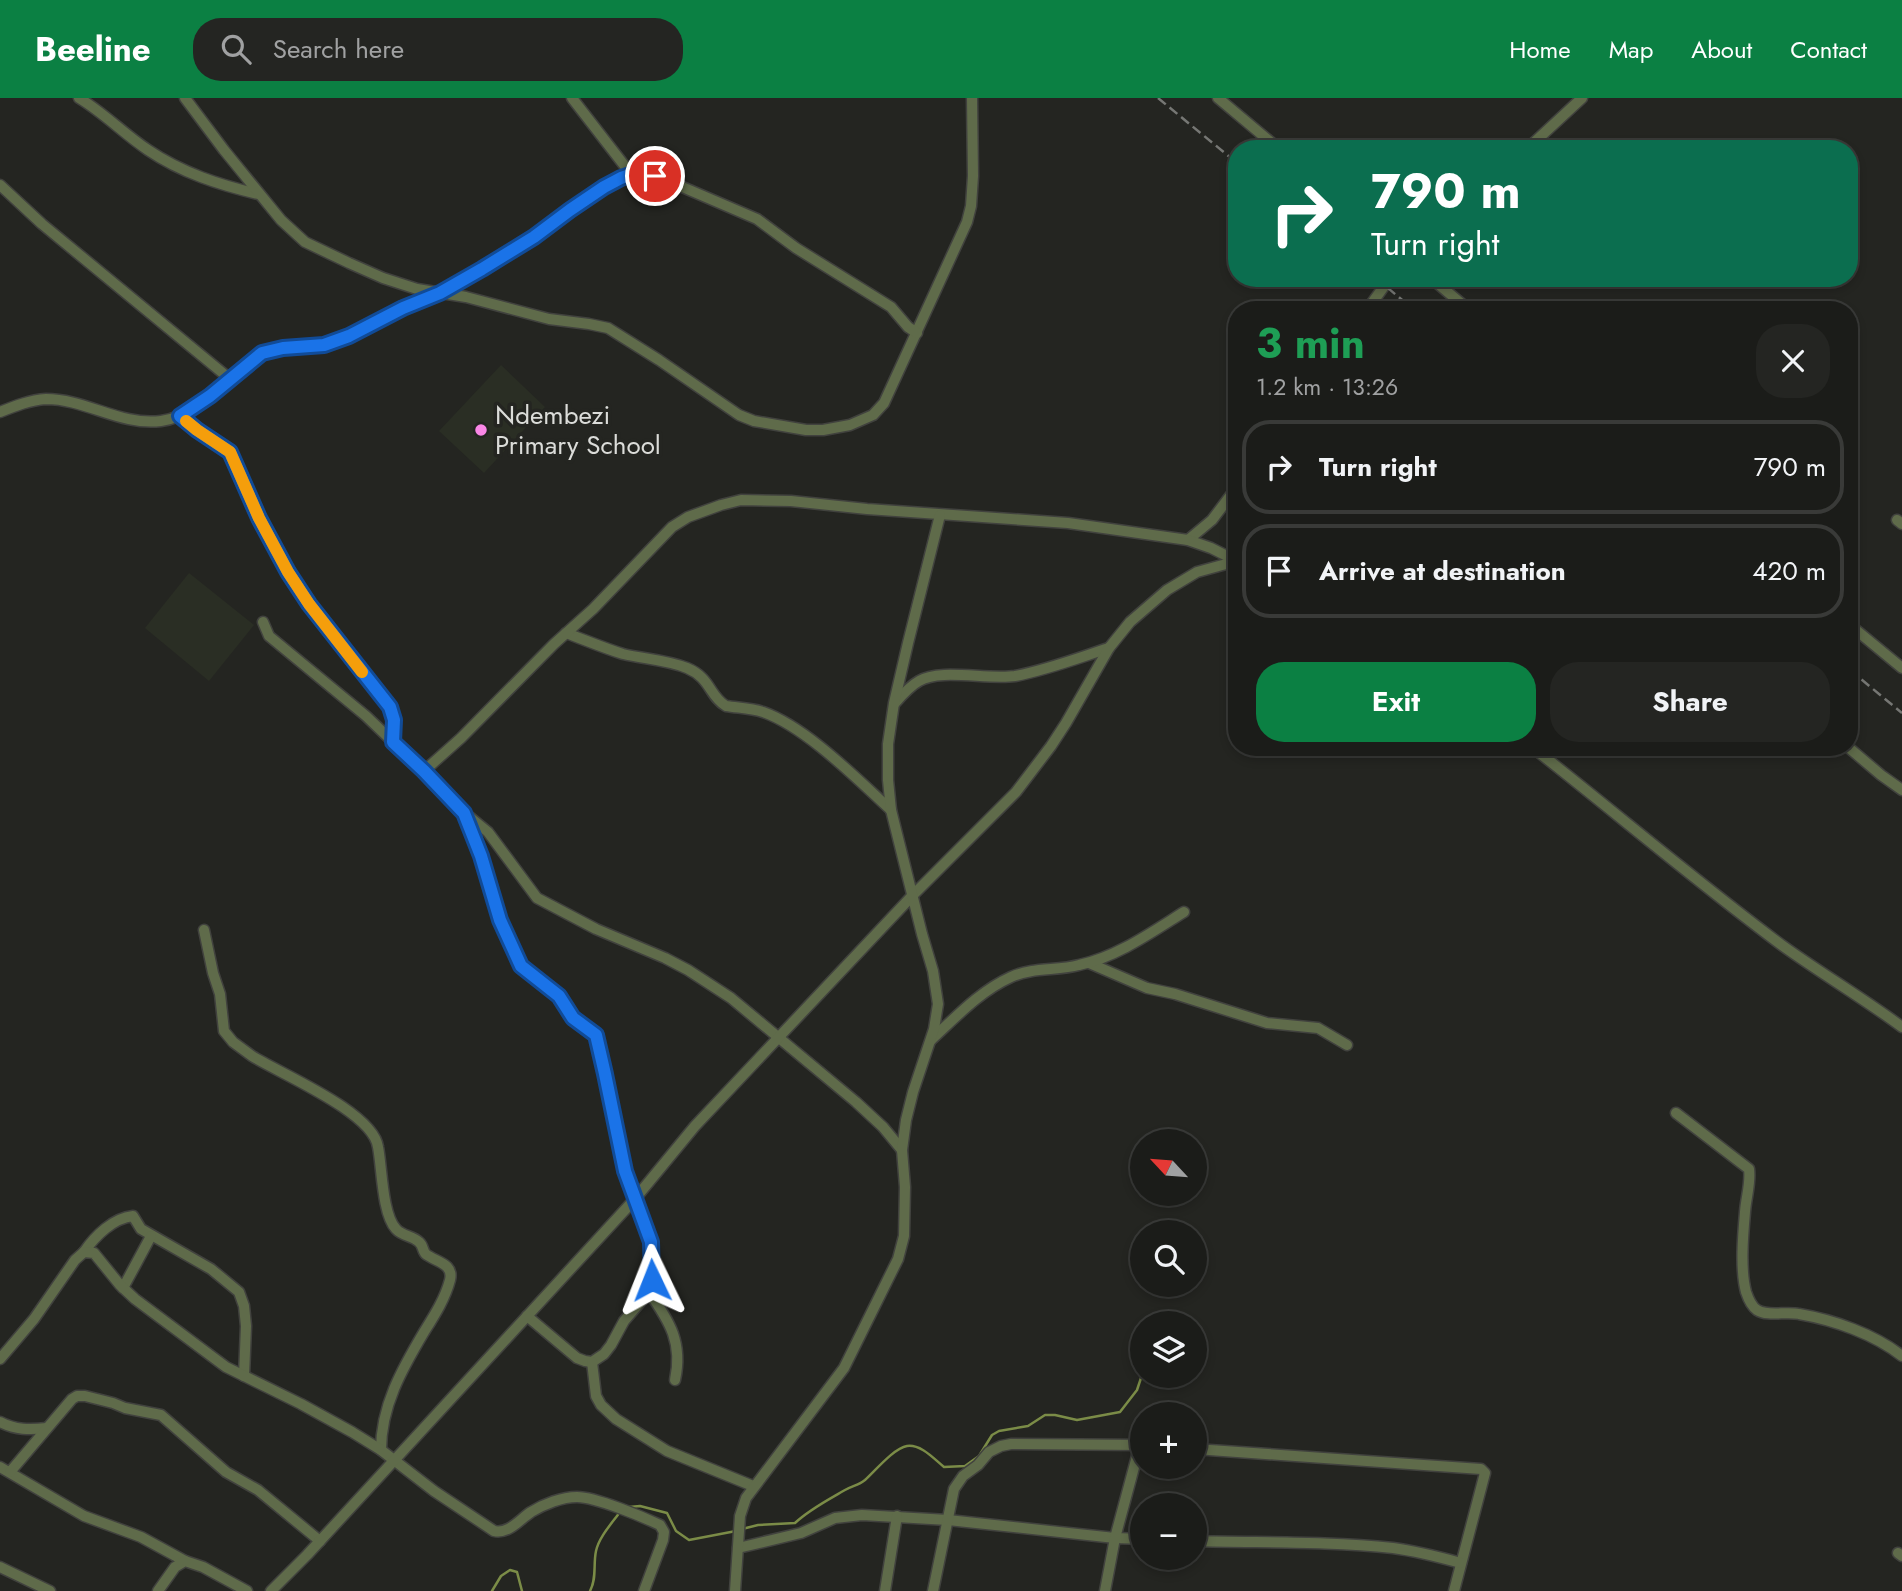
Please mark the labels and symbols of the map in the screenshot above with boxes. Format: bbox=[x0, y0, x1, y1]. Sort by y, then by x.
pin bbox=[625, 146, 685, 206]
place label: Ndembezi Primary School bbox=[495, 396, 661, 464]
marker: Ndembezi Primary School bbox=[473, 422, 489, 438]
north arrow bbox=[1130, 1129, 1208, 1206]
position arrow bbox=[615, 1243, 689, 1317]

